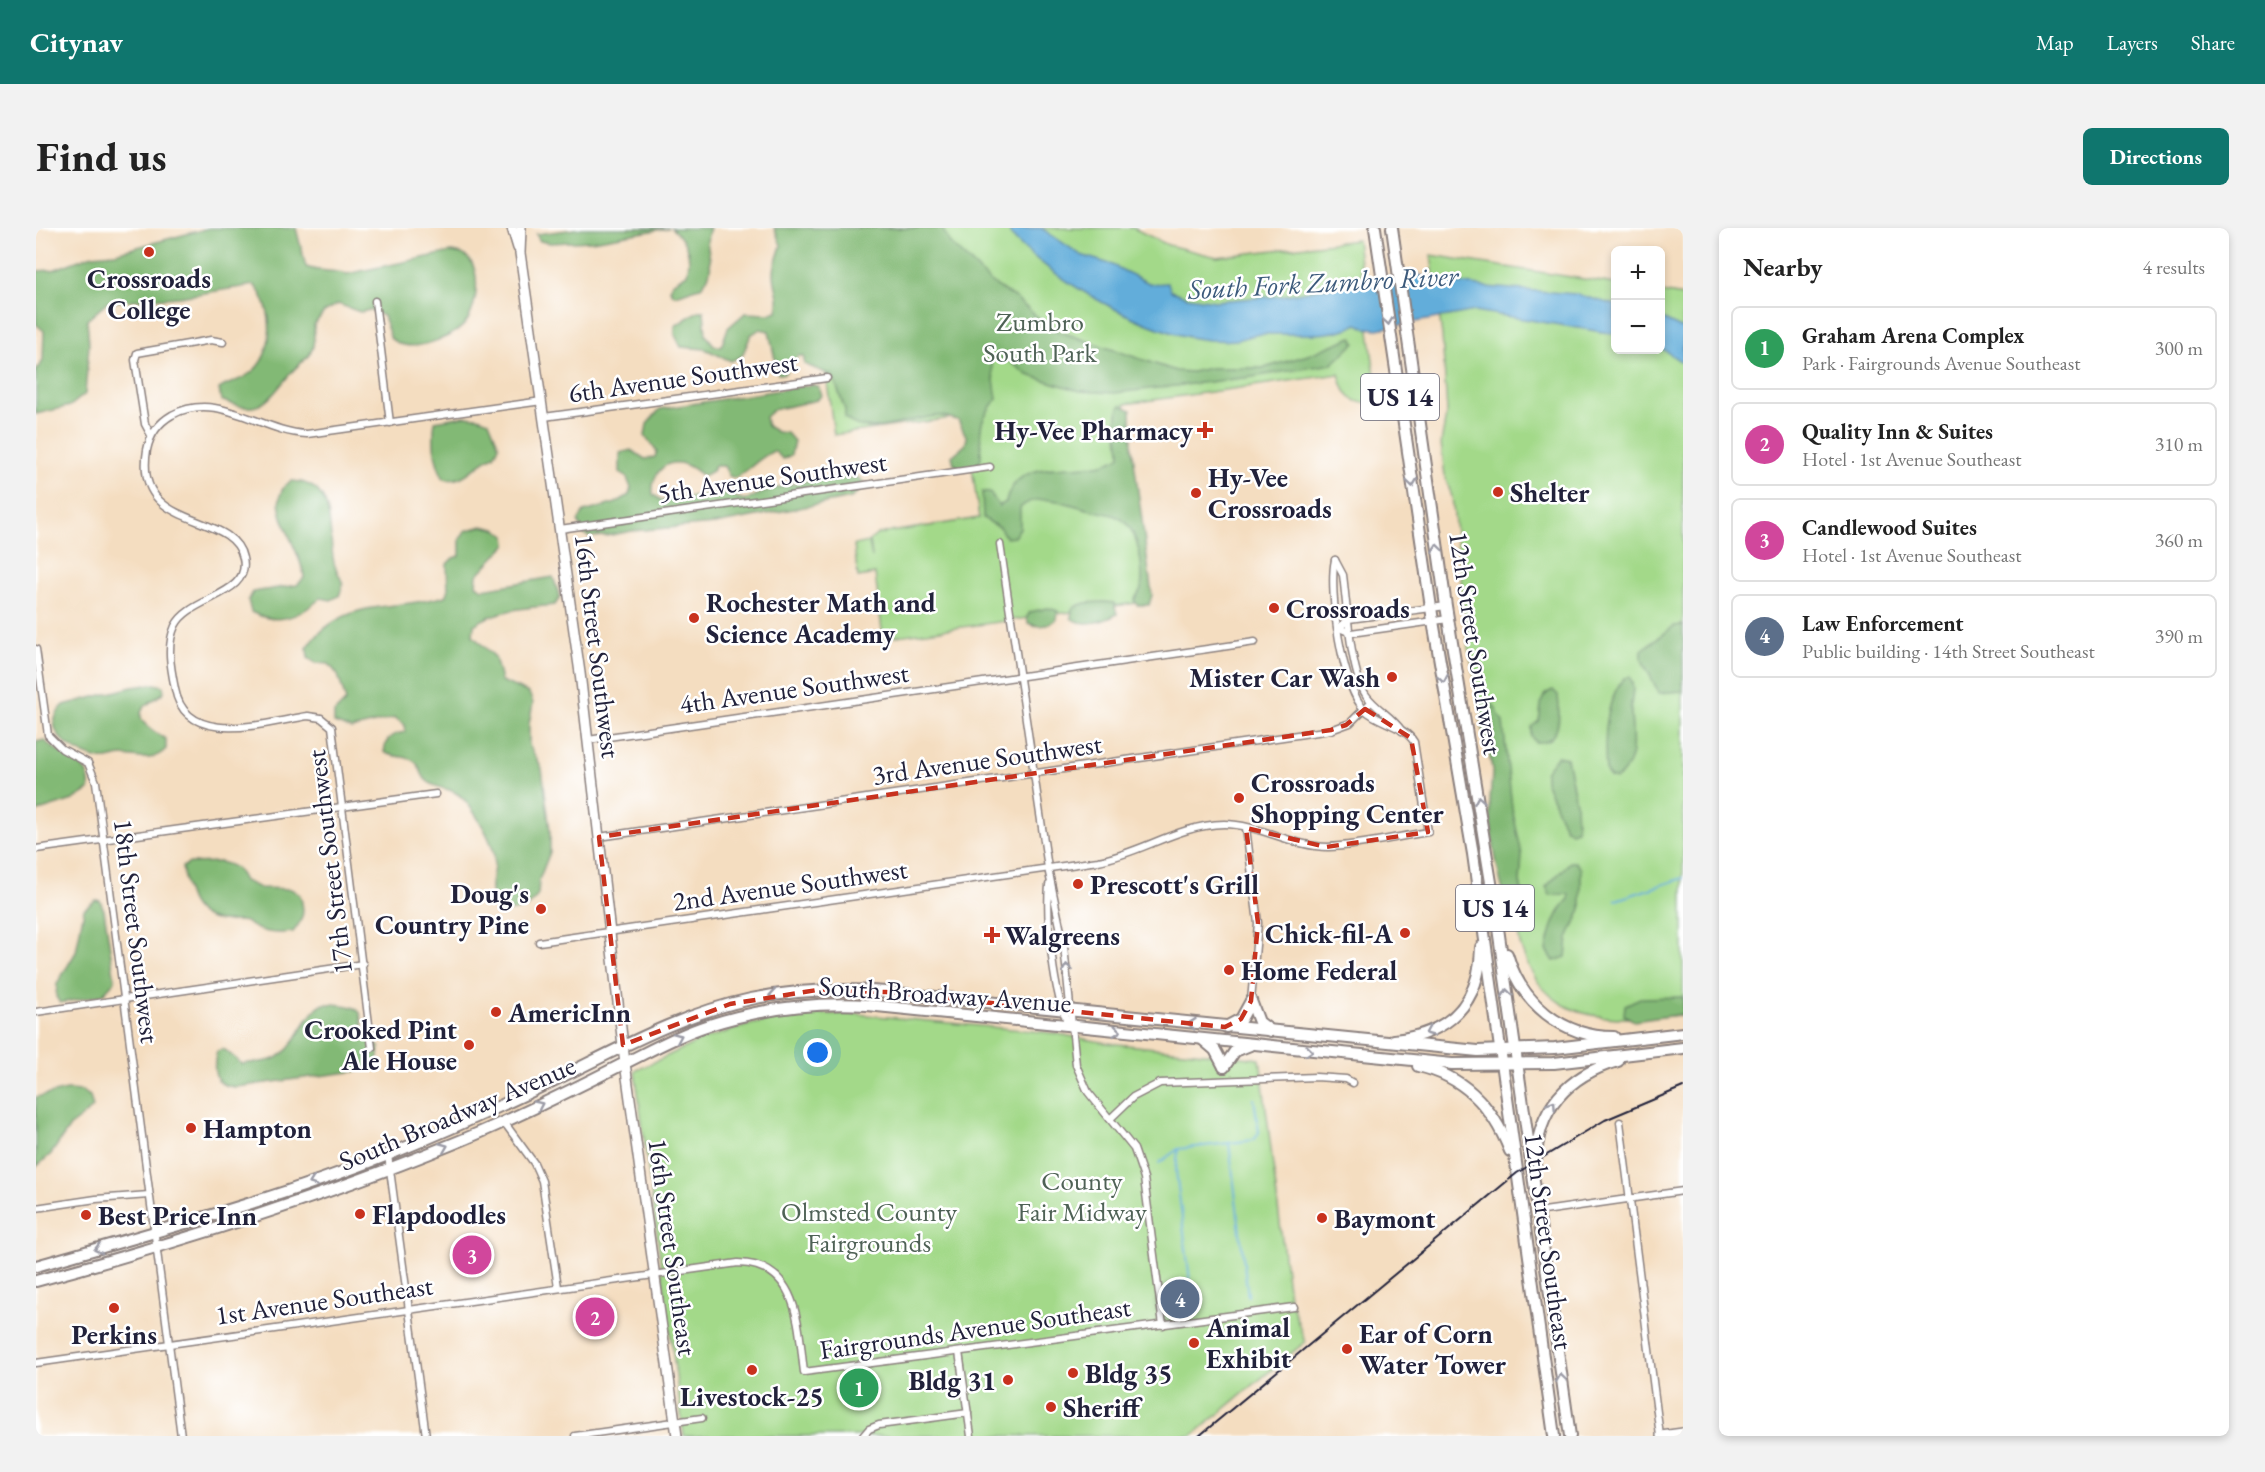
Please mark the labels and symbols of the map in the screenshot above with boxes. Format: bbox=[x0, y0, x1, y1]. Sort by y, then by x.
marker: Crossroads College bbox=[142, 245, 156, 259]
water label: South Fork Zumbro River bbox=[1186, 257, 1460, 307]
place label: Crossroads College bbox=[87, 261, 211, 327]
park label: Zumbro South Park bbox=[983, 304, 1097, 370]
one-way arrow bbox=[1382, 317, 1394, 326]
street label: 6th Avenue Southwest bbox=[566, 344, 800, 410]
road number: US 14 bbox=[1361, 374, 1439, 420]
place label: Hy-Vee Pharmacy bbox=[995, 413, 1194, 448]
marker: Hy-Vee Pharmacy bbox=[1198, 423, 1212, 437]
street label: 5th Avenue Southwest bbox=[655, 444, 889, 510]
place label: Hy-Vee Crossroads bbox=[1208, 460, 1332, 526]
place label: Shelter bbox=[1510, 475, 1590, 510]
one-way arrow bbox=[1405, 478, 1417, 487]
marker: Shelter bbox=[1491, 485, 1505, 499]
marker: Hy-Vee Crossroads bbox=[1189, 486, 1203, 500]
street label: 12th Street Southwest bbox=[1441, 529, 1511, 758]
street label: 16th Street Southwest bbox=[567, 532, 629, 761]
one-way arrow bbox=[1432, 544, 1444, 553]
place label: Rochester Math and Science Academy bbox=[706, 585, 936, 651]
place label: Crossroads bbox=[1286, 591, 1410, 626]
marker: Crossroads bbox=[1267, 601, 1281, 615]
marker: Rochester Math and Science Academy bbox=[687, 611, 701, 625]
street label: 4th Avenue Southwest bbox=[677, 655, 911, 721]
place label: Mister Car Wash bbox=[1189, 660, 1380, 695]
marker: Mister Car Wash bbox=[1385, 670, 1399, 684]
one-way arrow bbox=[1436, 673, 1449, 683]
street label: 3rd Avenue Southwest bbox=[870, 726, 1104, 792]
street label: 17th Street Southwest bbox=[298, 747, 360, 976]
place label: Crossroads Shopping Center bbox=[1251, 765, 1445, 831]
marker: Crossroads Shopping Center bbox=[1232, 791, 1246, 805]
one-way arrow bbox=[1473, 795, 1485, 805]
street label: 18th Street Southwest bbox=[106, 817, 168, 1046]
street label: 2nd Avenue Southwest bbox=[670, 851, 910, 919]
place label: Prescott's Grill bbox=[1090, 867, 1259, 902]
place label: Doug's Country Pine bbox=[375, 876, 529, 942]
marker: Prescott's Grill bbox=[1071, 877, 1085, 891]
road number: US 14 bbox=[1456, 885, 1534, 931]
marker: Doug's Country Pine bbox=[534, 902, 548, 916]
place label: Chick-fil-A bbox=[1265, 916, 1394, 951]
place label: Walgreens bbox=[1004, 918, 1120, 953]
marker: Chick-fil-A bbox=[1398, 926, 1412, 940]
marker: Walgreens bbox=[985, 928, 999, 942]
place label: Home Federal bbox=[1241, 953, 1398, 988]
one-way arrow bbox=[1061, 963, 1073, 972]
marker: Home Federal bbox=[1222, 963, 1236, 977]
street label: South Broadway Avenue bbox=[817, 968, 1073, 1020]
one-way arrow bbox=[1502, 988, 1514, 998]
one-way arrow bbox=[769, 989, 778, 1001]
place label: AmericInn bbox=[507, 995, 631, 1030]
marker: AmericInn bbox=[489, 1005, 503, 1019]
place label: Crooked Pint Ale House bbox=[304, 1012, 457, 1078]
one-way arrow bbox=[1188, 1018, 1197, 1030]
one-way arrow bbox=[1112, 1024, 1121, 1037]
one-way arrow bbox=[1425, 1025, 1436, 1037]
one-way arrow bbox=[671, 1033, 682, 1045]
marker: Crooked Pint Ale House bbox=[462, 1038, 476, 1052]
your location bbox=[803, 1038, 832, 1067]
one-way arrow bbox=[1305, 1044, 1314, 1056]
street label: South Broadway Avenue bbox=[334, 1047, 580, 1179]
one-way arrow bbox=[532, 1100, 543, 1112]
one-way arrow bbox=[1544, 1101, 1556, 1111]
place label: Hampton bbox=[203, 1111, 312, 1146]
marker: Hampton bbox=[184, 1121, 198, 1135]
street label: 12th Street Southeast bbox=[1516, 1130, 1582, 1353]
street label: 16th Street Southeast bbox=[640, 1136, 706, 1359]
one-way arrow bbox=[439, 1142, 449, 1155]
park label: County Fair Midway bbox=[1017, 1163, 1147, 1229]
one-way arrow bbox=[309, 1175, 320, 1187]
park label: Olmsted County Fairgrounds bbox=[781, 1194, 957, 1260]
place label: Flapdoodles bbox=[372, 1197, 506, 1232]
place label: Best Price Inn bbox=[98, 1198, 257, 1233]
place label: Baymont bbox=[1334, 1201, 1435, 1236]
marker: Flapdoodles bbox=[353, 1207, 367, 1221]
marker: Best Price Inn bbox=[79, 1208, 93, 1222]
marker: Baymont bbox=[1315, 1211, 1329, 1225]
pin: 3 bbox=[452, 1232, 492, 1278]
one-way arrow bbox=[93, 1242, 104, 1254]
street label: 1st Avenue Southeast bbox=[213, 1267, 436, 1333]
pin: 4 bbox=[1160, 1276, 1200, 1322]
street label: Fairgrounds Avenue Southeast bbox=[817, 1289, 1133, 1367]
pin: 2 bbox=[576, 1294, 614, 1340]
marker: Perkins bbox=[107, 1301, 121, 1315]
place label: Animal Exhibit bbox=[1205, 1310, 1291, 1376]
place label: Ear of Corn Water Tower bbox=[1359, 1316, 1507, 1382]
place label: Perkins bbox=[71, 1317, 157, 1352]
marker: Animal Exhibit bbox=[1187, 1336, 1201, 1350]
marker: Ear of Corn Water Tower bbox=[1340, 1342, 1354, 1356]
place label: Bldg 35 bbox=[1085, 1356, 1173, 1391]
marker: Livestock-25 bbox=[745, 1363, 759, 1377]
place label: Bldg 31 bbox=[908, 1363, 996, 1398]
pin: 1 bbox=[840, 1366, 878, 1410]
marker: Bldg 35 bbox=[1066, 1366, 1080, 1380]
marker: Bldg 31 bbox=[1001, 1373, 1015, 1387]
one-way arrow bbox=[1556, 1374, 1568, 1383]
place label: Livestock-25 bbox=[680, 1379, 824, 1414]
place label: Sheriff bbox=[1063, 1390, 1143, 1425]
marker: Sheriff bbox=[1044, 1400, 1058, 1414]

